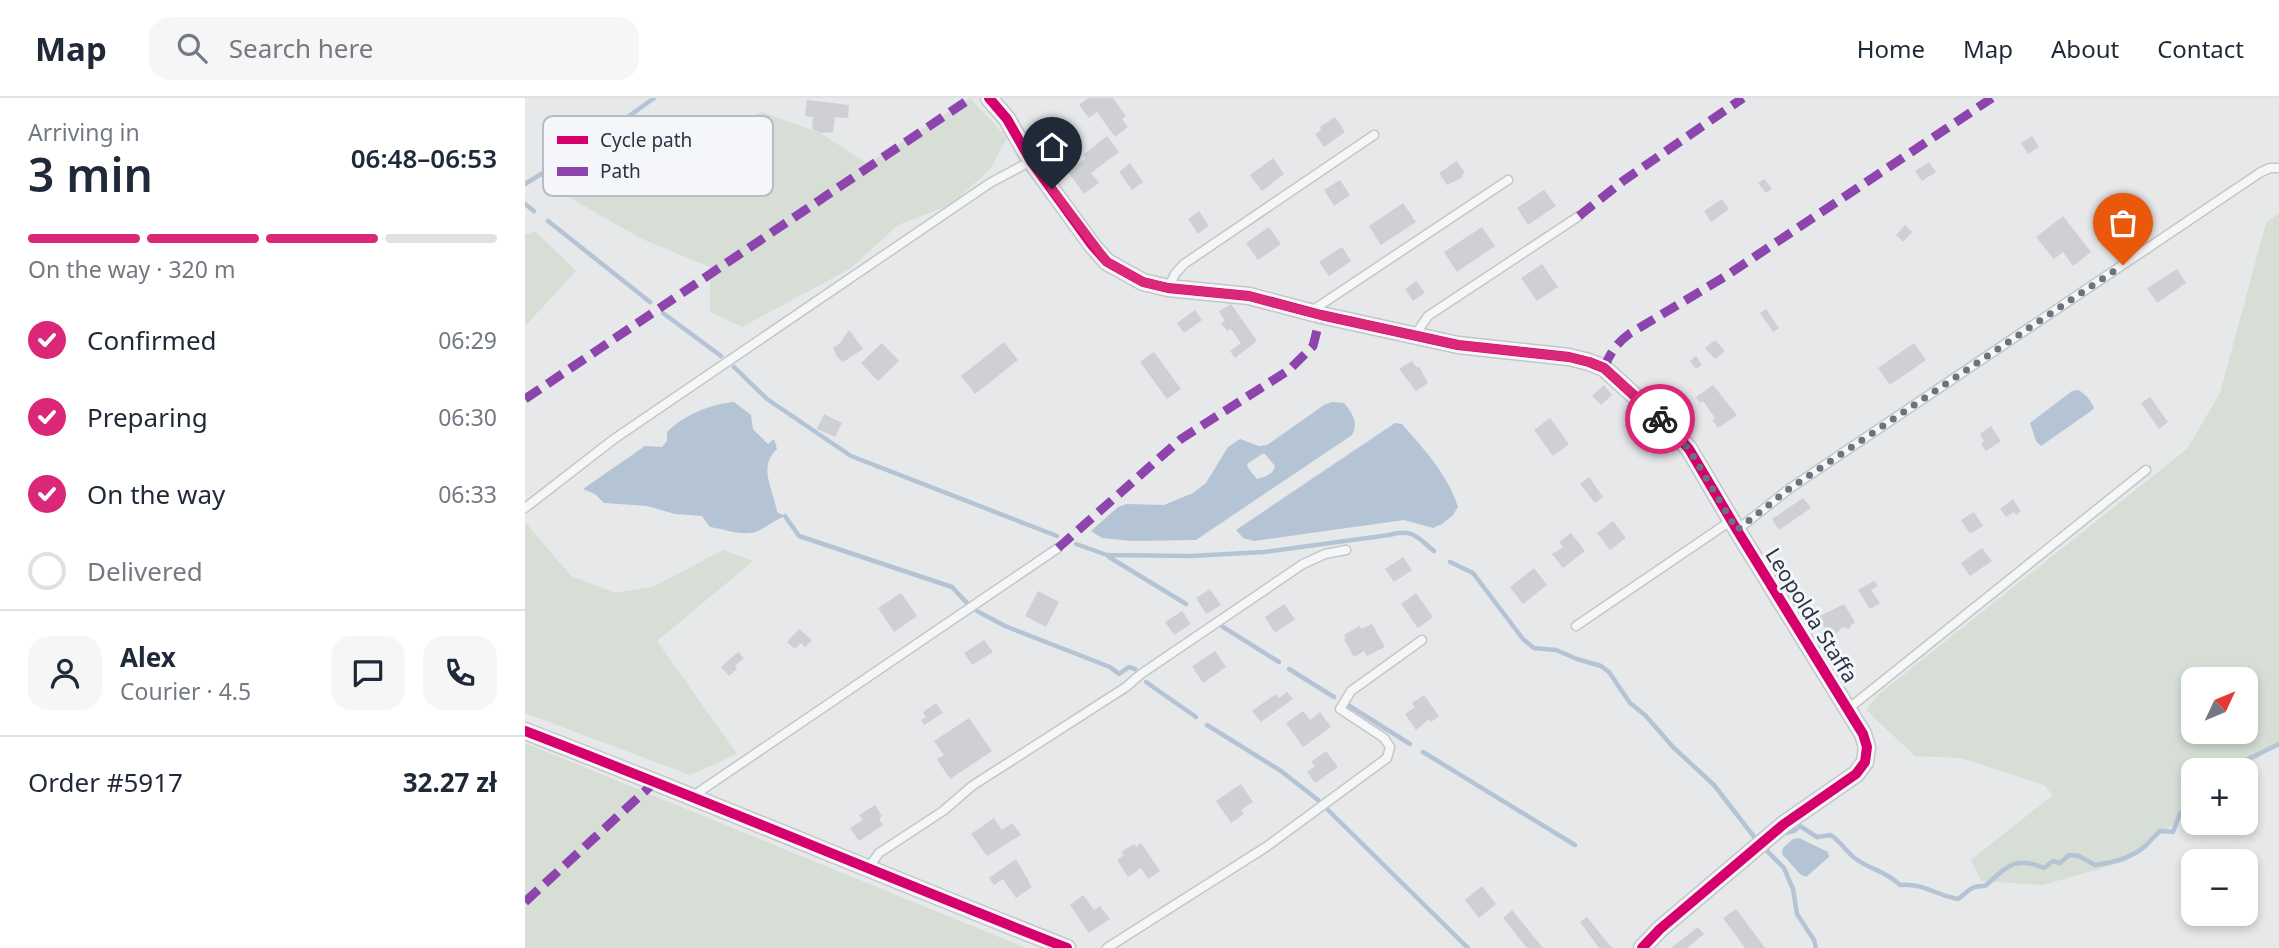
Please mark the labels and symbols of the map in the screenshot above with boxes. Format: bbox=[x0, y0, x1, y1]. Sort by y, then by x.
legend bbox=[543, 116, 773, 196]
pin bbox=[1022, 117, 1082, 189]
text: Cycle path bbox=[600, 127, 692, 153]
text: Path bbox=[600, 158, 641, 184]
pin bbox=[2093, 193, 2153, 265]
courier bbox=[1625, 384, 1695, 454]
street label: Leopolda Staffa bbox=[1759, 542, 1865, 688]
north arrow bbox=[2181, 667, 2257, 744]

